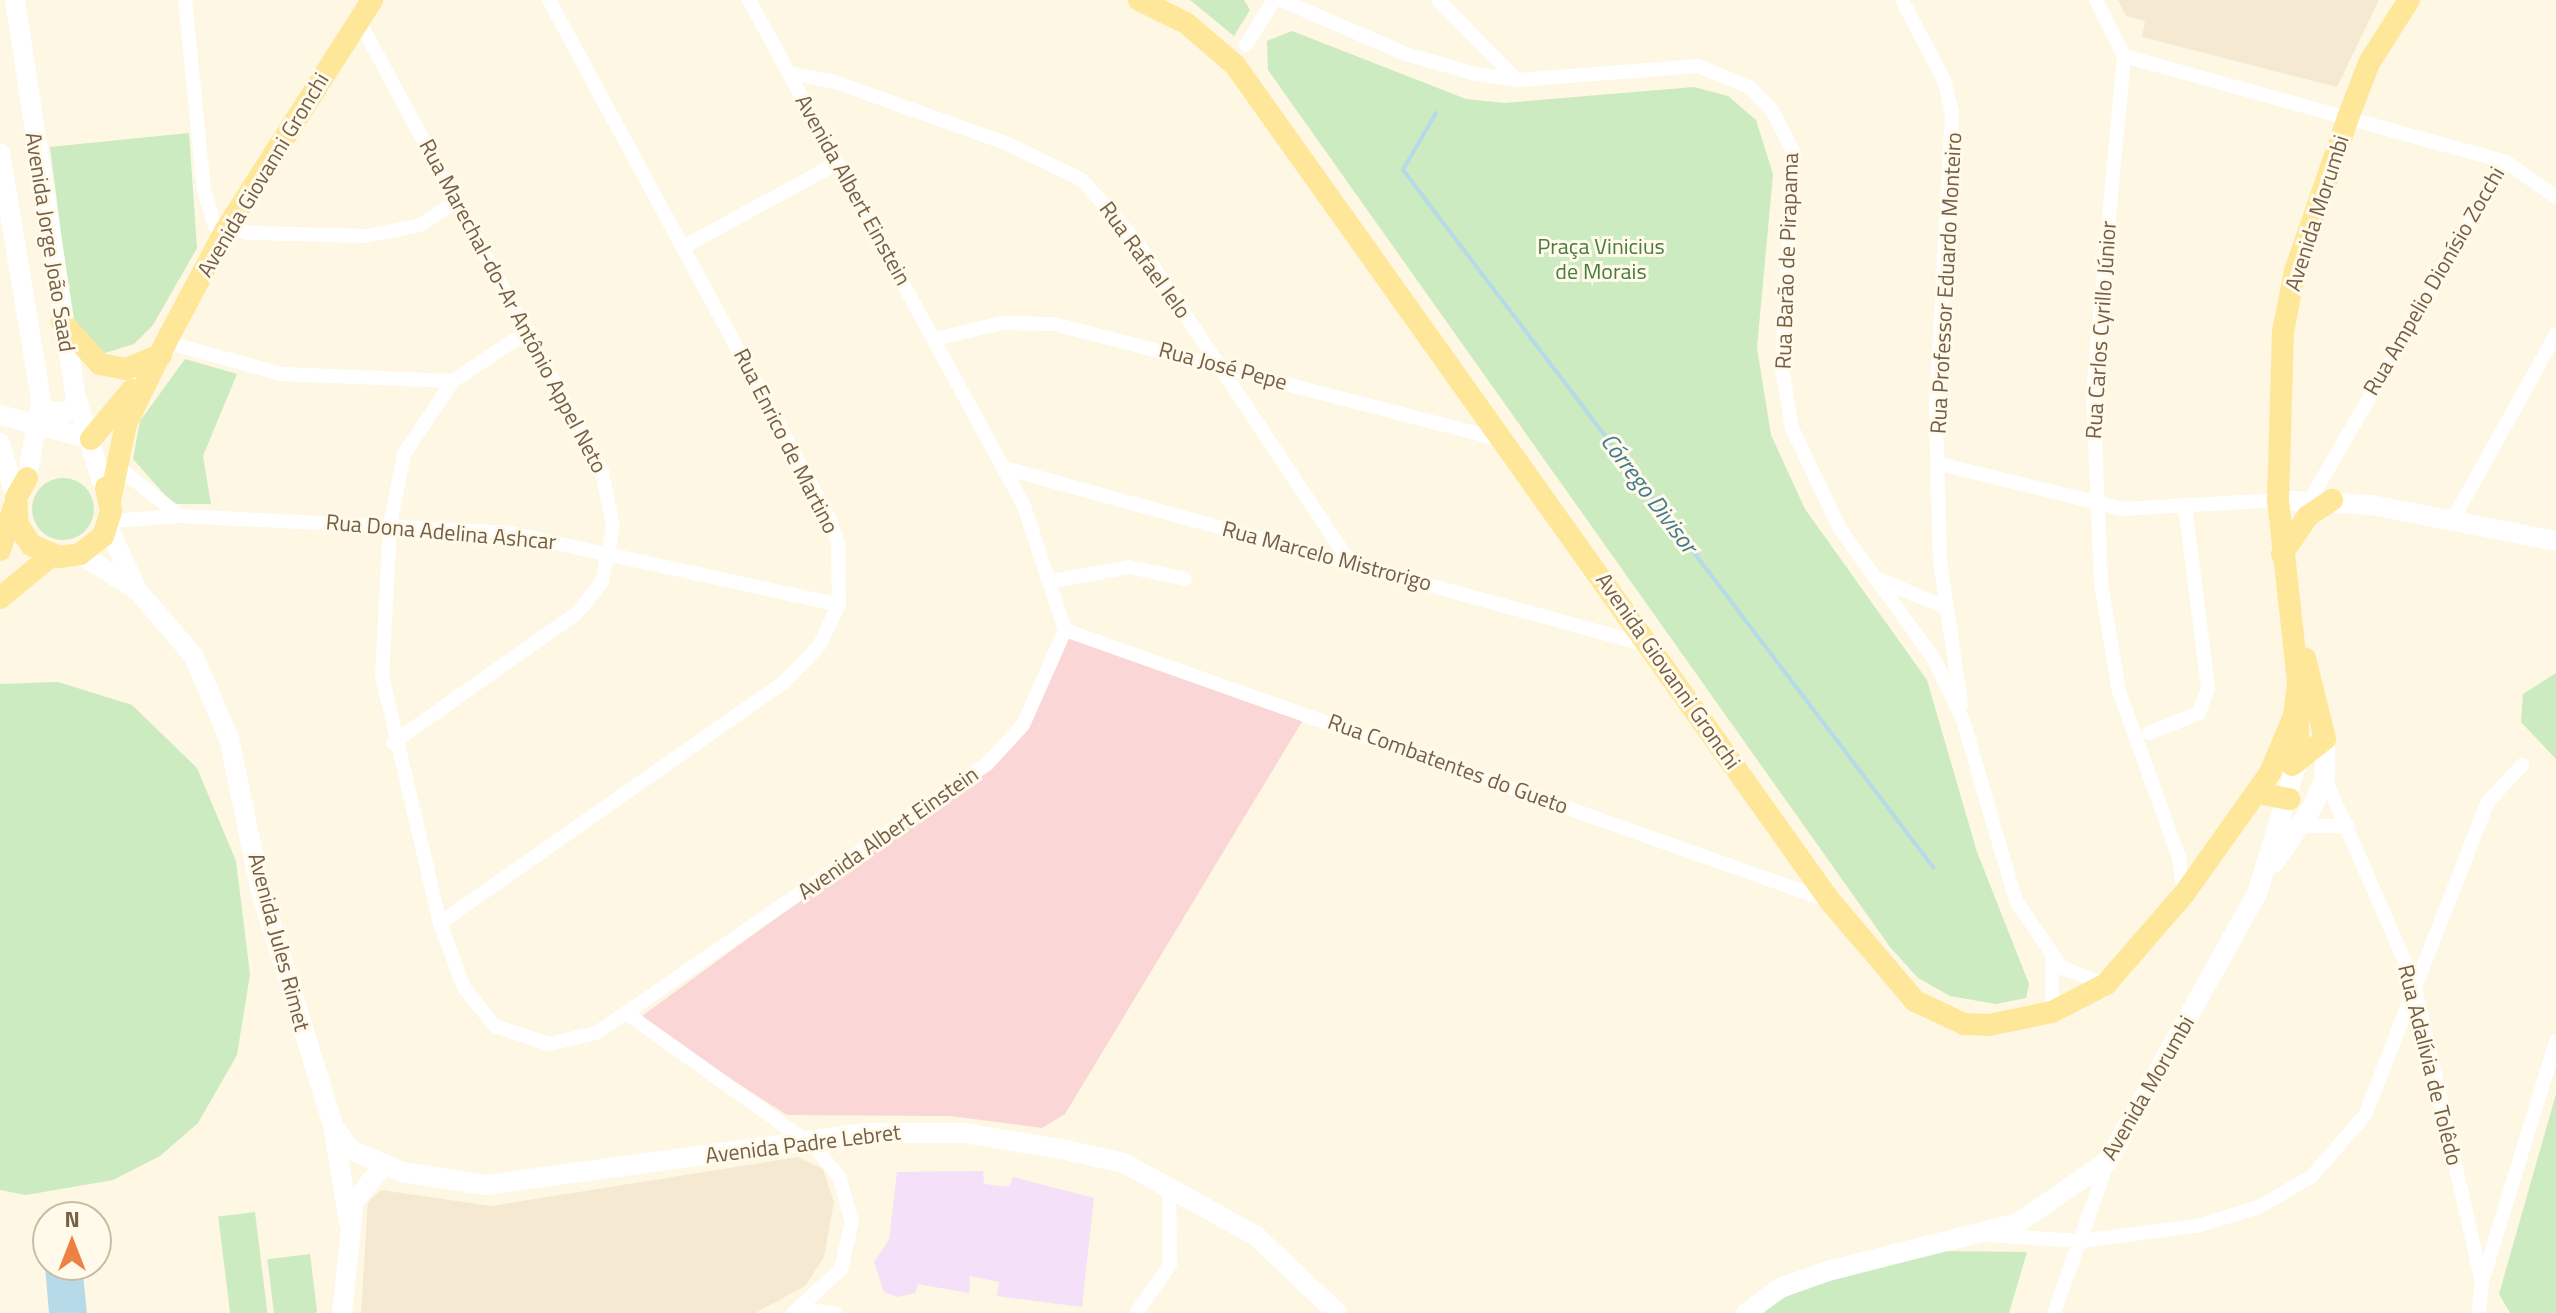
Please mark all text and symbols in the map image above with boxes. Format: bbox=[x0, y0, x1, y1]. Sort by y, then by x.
street label: Avenida Giovanni Gronchi bbox=[192, 68, 334, 282]
street label: Avenida Albert Einstein bbox=[790, 90, 916, 290]
street label: Avenida Jorge João Saad bbox=[20, 130, 80, 354]
street label: Rua Professor Eduardo Monteiro bbox=[1925, 132, 1967, 434]
street label: Avenida Morumbi bbox=[2279, 132, 2355, 294]
street label: Rua Marechal-do-Ar Antônio Appel Neto bbox=[414, 135, 612, 477]
street label: Rua Barão de Pirapama bbox=[1770, 152, 1804, 370]
street label: Rua Ampelio Dionísio Zocchi bbox=[2358, 162, 2510, 400]
street label: Rua Rafael Ielo bbox=[1094, 196, 1196, 324]
street label: Rua Carlos Cyrillo Júnior bbox=[2080, 220, 2122, 440]
park label: Praça Vinicius de Morais bbox=[1537, 233, 1665, 284]
street label: Rua José Pepe bbox=[1156, 336, 1290, 396]
street label: Rua Enrico de Martino bbox=[728, 344, 844, 538]
water label: Córrego Divisor bbox=[1594, 427, 1704, 559]
street label: Rua Dona Adelina Ashcar bbox=[325, 509, 557, 555]
street label: Rua Marcelo Mistrorigo bbox=[1219, 515, 1435, 597]
street label: Avenida Giovanni Gronchi bbox=[1590, 568, 1746, 774]
street label: Rua Combatentes do Gueto bbox=[1324, 708, 1572, 820]
street label: Avenida Albert Einstein bbox=[793, 761, 983, 905]
street label: Avenida Jules Rimet bbox=[243, 850, 315, 1034]
street label: Rua Adalívia de Tolêdo bbox=[2392, 962, 2468, 1168]
street label: Avenida Morumbi bbox=[2096, 1011, 2200, 1165]
street label: Avenida Padre Lebret bbox=[704, 1119, 902, 1169]
north arrow bbox=[32, 1201, 112, 1281]
text: N bbox=[64, 1202, 80, 1236]

